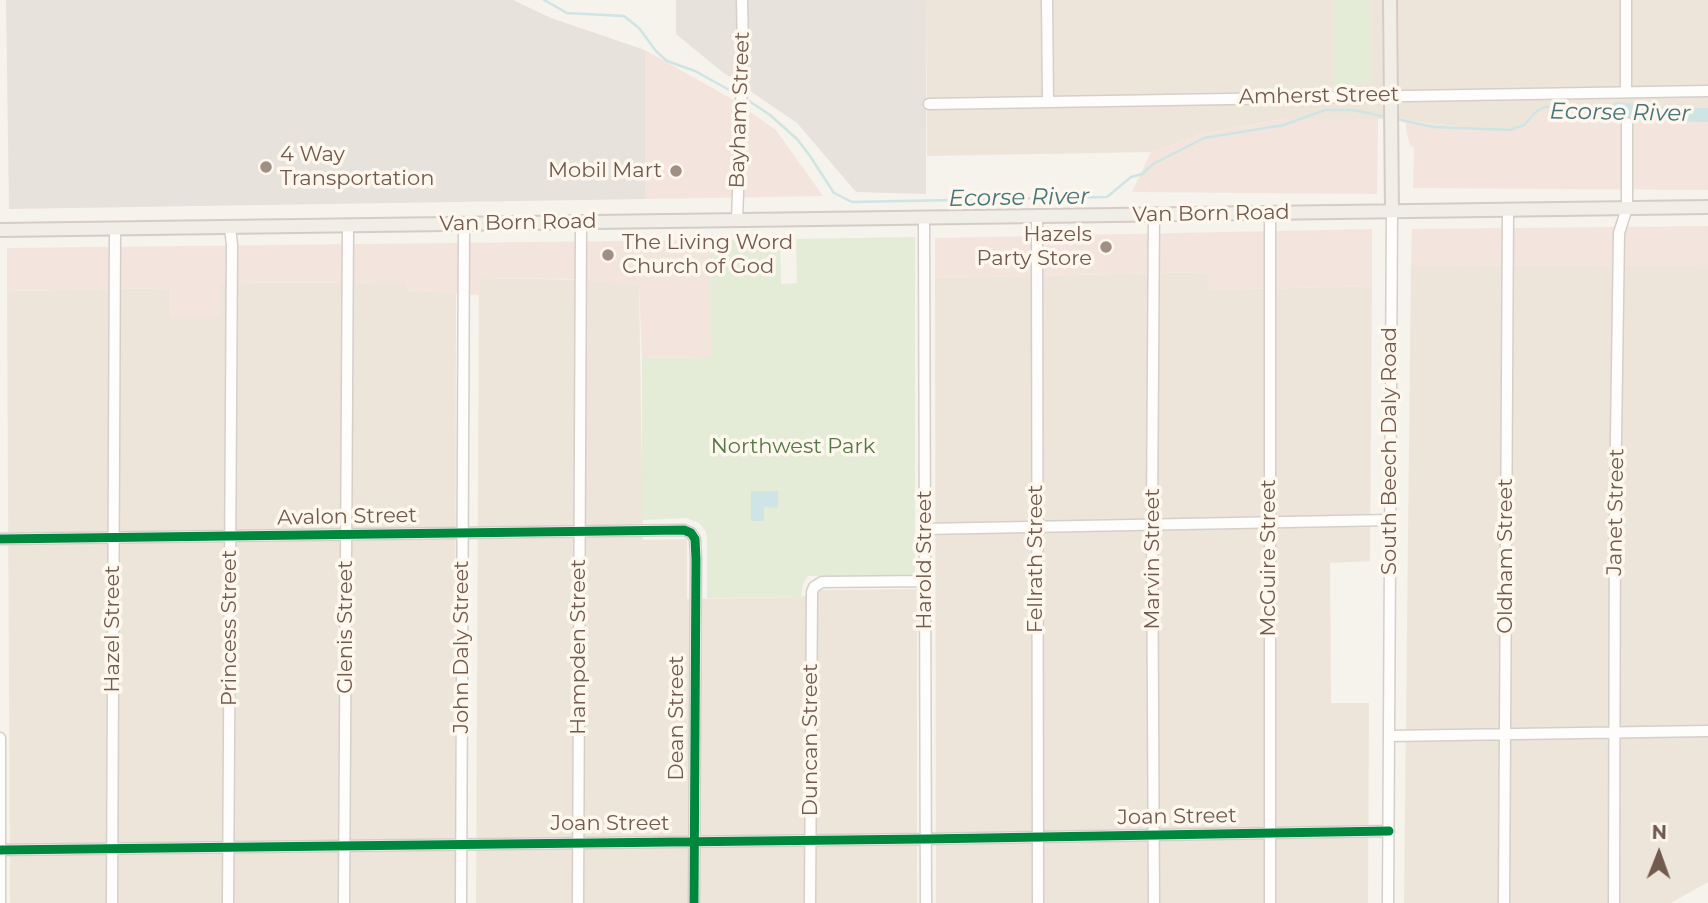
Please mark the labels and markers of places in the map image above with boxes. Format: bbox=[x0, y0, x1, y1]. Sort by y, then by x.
place label: 4 Way Transportation bbox=[280, 142, 434, 192]
place label: Mobil Mart bbox=[548, 158, 662, 184]
marker: 4 Way Transportation bbox=[258, 159, 274, 175]
marker: Mobil Mart bbox=[668, 163, 684, 179]
place label: Hazels Party Store bbox=[976, 222, 1092, 272]
place label: The Living Word Church of God bbox=[622, 230, 793, 280]
marker: Hazels Party Store bbox=[1098, 239, 1114, 255]
marker: The Living Word Church of God bbox=[600, 247, 616, 263]

